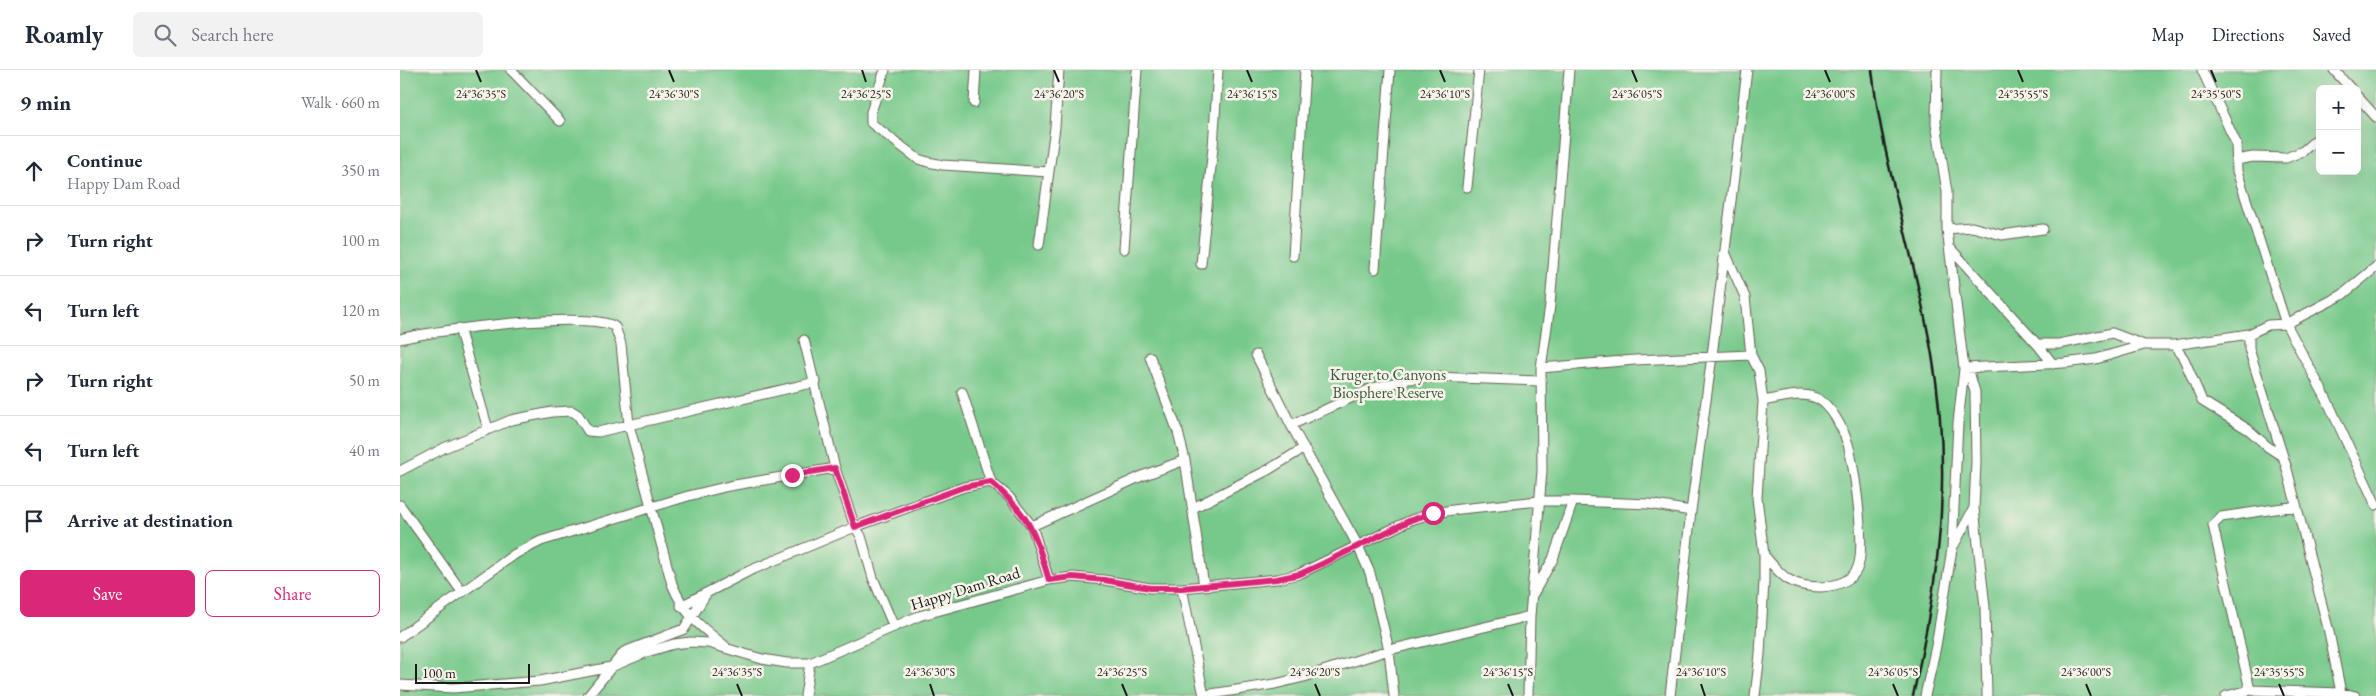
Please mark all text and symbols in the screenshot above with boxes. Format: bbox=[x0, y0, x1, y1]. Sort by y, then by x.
search box bbox=[133, 12, 483, 57]
text: Roamly bbox=[25, 19, 103, 50]
icon: search bbox=[151, 21, 179, 49]
text: Search here bbox=[191, 22, 274, 47]
text: Map bbox=[2152, 23, 2184, 46]
text: Directions bbox=[2212, 23, 2284, 46]
text: Saved bbox=[2312, 23, 2351, 46]
map controls bbox=[2316, 85, 2361, 175]
button: + bbox=[2316, 85, 2361, 130]
text: 24°36'35"S bbox=[456, 86, 506, 102]
text: 24°36'30"S bbox=[649, 86, 699, 102]
text: 24°36'25"S bbox=[841, 86, 891, 102]
text: 24°36'20"S bbox=[1034, 86, 1084, 102]
text: 24°36'15"S bbox=[1227, 86, 1277, 102]
text: 24°36'10"S bbox=[1420, 86, 1470, 102]
text: 24°36'05"S bbox=[1612, 86, 1662, 102]
text: 24°36'00"S bbox=[1805, 86, 1855, 102]
text: 24°35'55"S bbox=[1998, 86, 2048, 102]
text: 24°35'50"S bbox=[2191, 86, 2241, 102]
text: 9 min bbox=[20, 89, 71, 116]
text: Walk · 660 m bbox=[301, 92, 380, 113]
button: − bbox=[2316, 130, 2361, 175]
text: Continue bbox=[67, 148, 142, 173]
icon: ahead bbox=[20, 157, 48, 185]
text: 350 m bbox=[341, 160, 380, 181]
text: Happy Dam Road bbox=[67, 173, 180, 194]
icon: right bbox=[20, 227, 48, 255]
text: Turn right bbox=[67, 228, 153, 253]
text: 100 m bbox=[341, 230, 380, 251]
icon: left bbox=[20, 297, 48, 325]
text: Turn left bbox=[67, 298, 139, 323]
text: 120 m bbox=[341, 300, 380, 321]
park label: Kruger to Canyons Biosphere Reserve bbox=[1330, 364, 1446, 403]
icon: right bbox=[20, 367, 48, 395]
text: Turn right bbox=[67, 368, 153, 393]
text: 50 m bbox=[349, 370, 380, 391]
icon: left bbox=[20, 437, 48, 465]
text: Turn left bbox=[67, 438, 139, 463]
text: 40 m bbox=[349, 440, 380, 461]
route end bbox=[781, 464, 804, 487]
route start bbox=[1422, 502, 1445, 525]
icon: arrive bbox=[20, 507, 48, 535]
text: Arrive at destination bbox=[67, 508, 233, 533]
street label: Happy Dam Road bbox=[908, 562, 1023, 615]
button: Save bbox=[20, 570, 195, 617]
button: Share bbox=[205, 570, 380, 617]
scale bar bbox=[415, 661, 530, 684]
text: 100 m bbox=[422, 664, 456, 682]
text: 24°36'35"S bbox=[712, 664, 762, 680]
text: 24°36'30"S bbox=[905, 664, 955, 680]
text: 24°36'25"S bbox=[1097, 664, 1147, 680]
text: 24°36'20"S bbox=[1290, 664, 1340, 680]
text: 24°36'15"S bbox=[1483, 664, 1533, 680]
text: 24°36'10"S bbox=[1676, 664, 1726, 680]
text: 24°36'05"S bbox=[1868, 664, 1918, 680]
text: 24°36'00"S bbox=[2061, 664, 2111, 680]
text: 24°35'55"S bbox=[2254, 664, 2304, 680]

